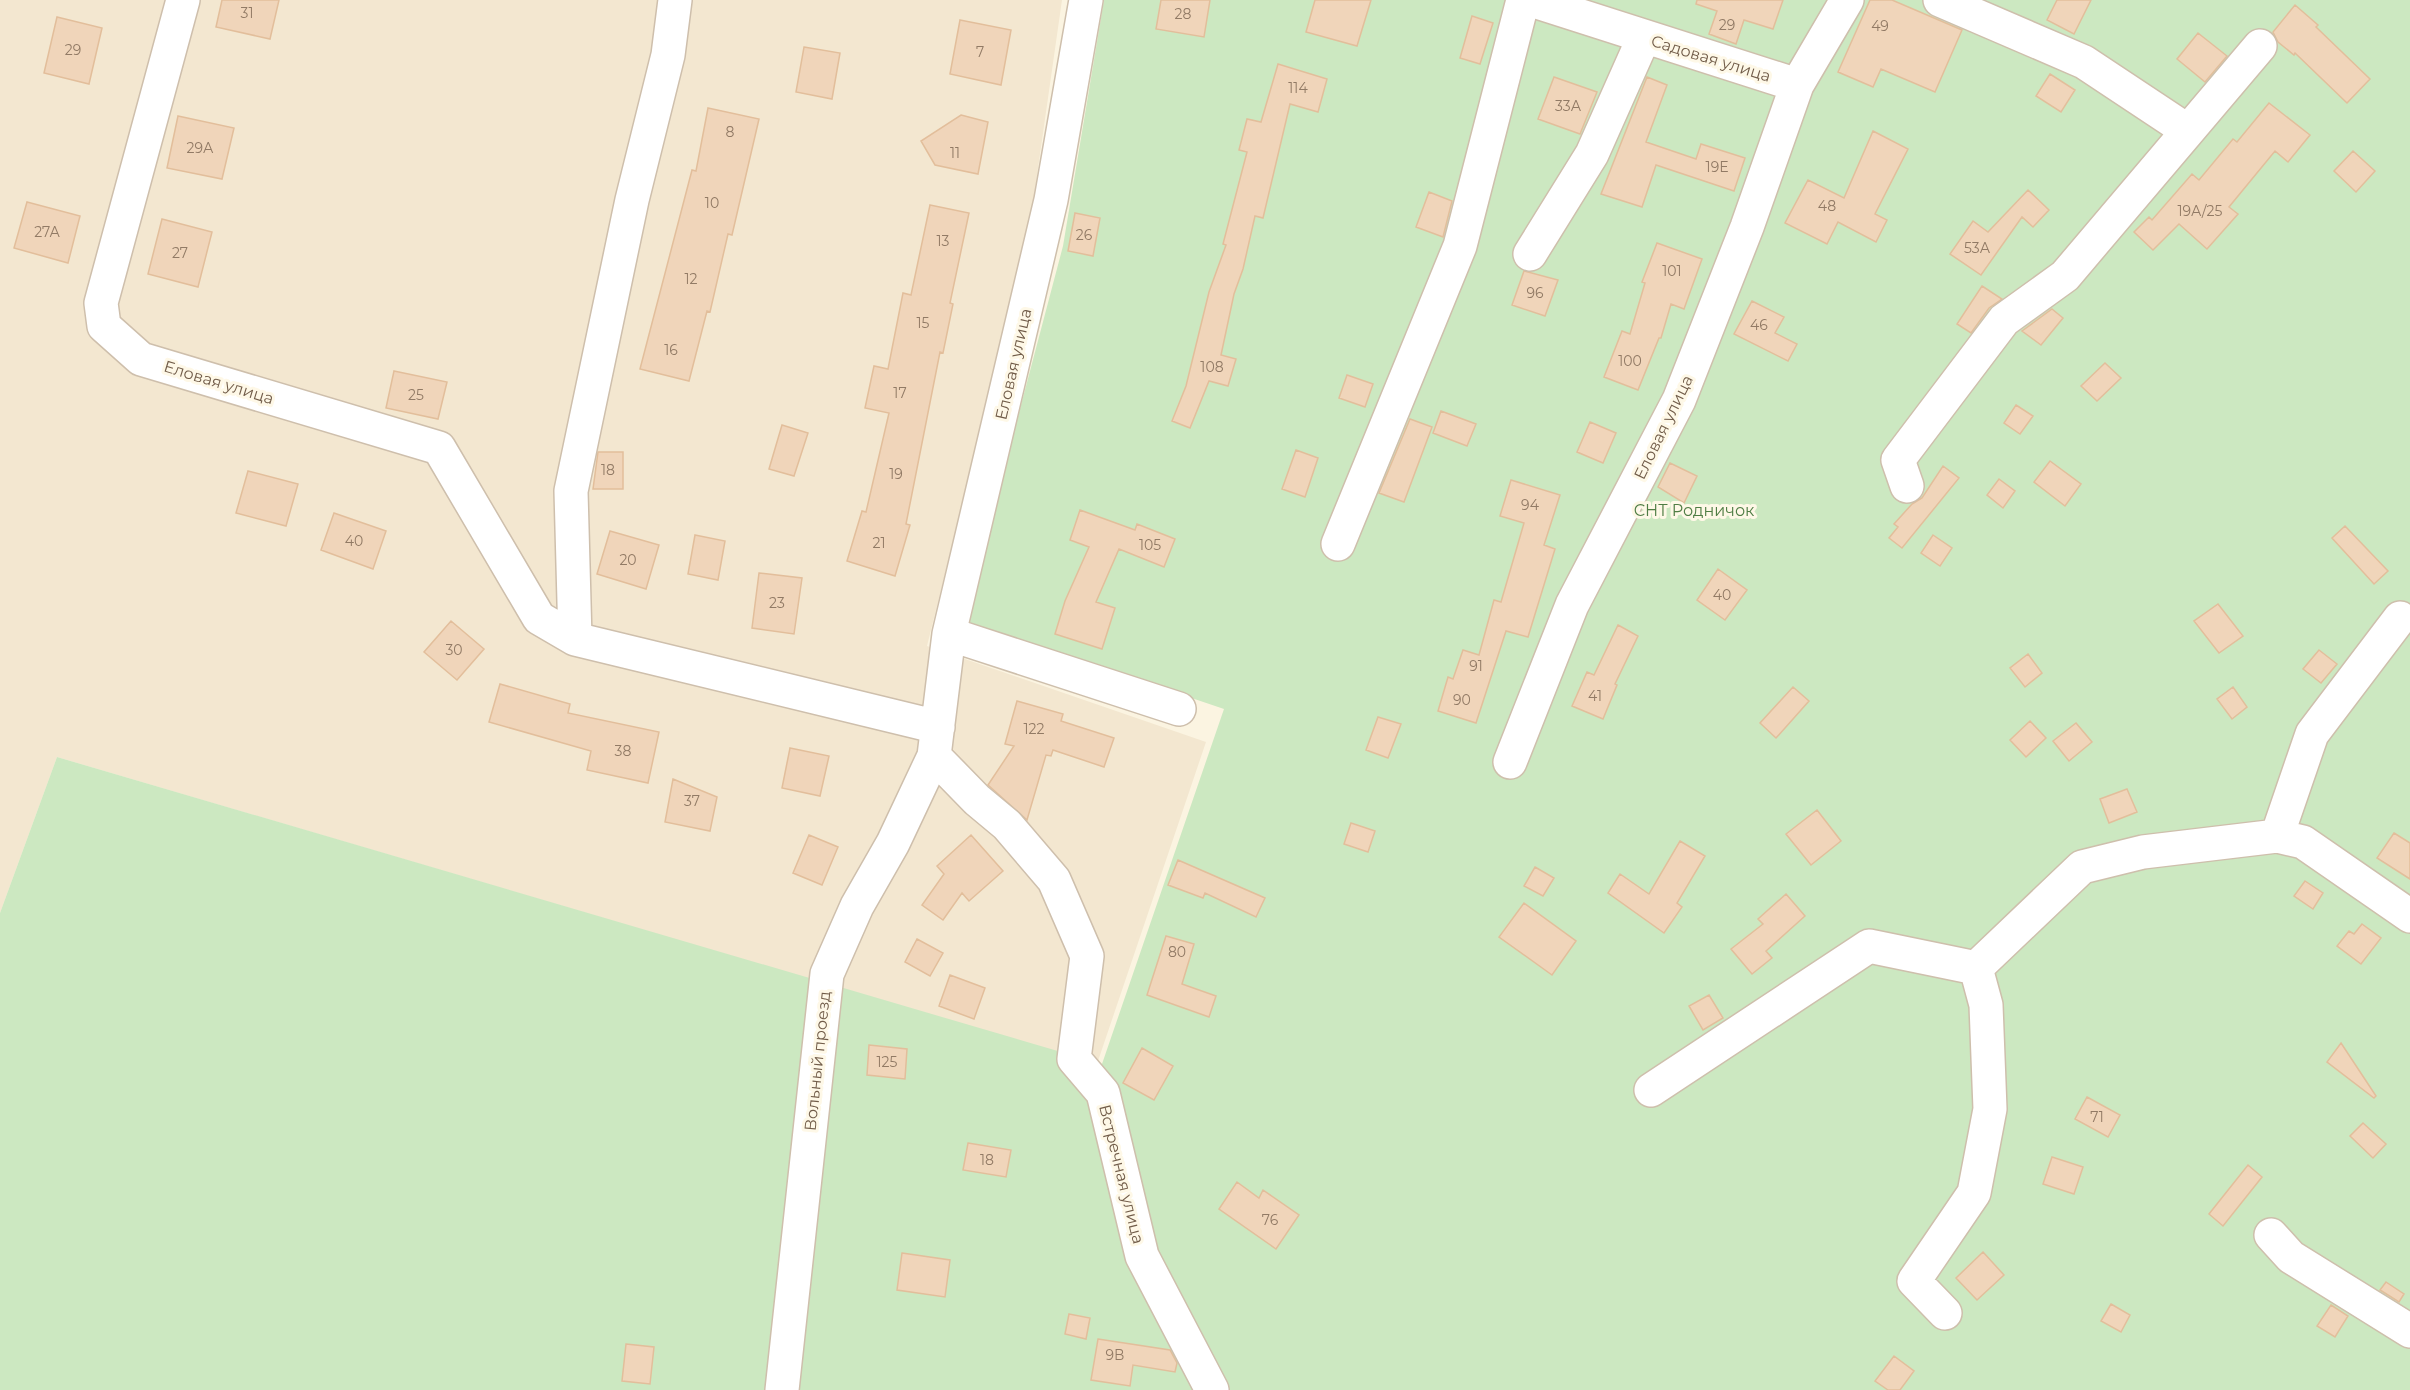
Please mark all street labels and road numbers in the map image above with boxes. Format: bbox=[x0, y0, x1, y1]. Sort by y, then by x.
street label: Садовая улица bbox=[1649, 31, 1773, 86]
street label: Еловая улица bbox=[991, 307, 1036, 422]
street label: Еловая улица bbox=[162, 357, 276, 408]
street label: Еловая улица bbox=[1630, 372, 1697, 482]
street label: Вольный проезд bbox=[801, 990, 834, 1132]
street label: Встречная улица bbox=[1095, 1103, 1148, 1246]

